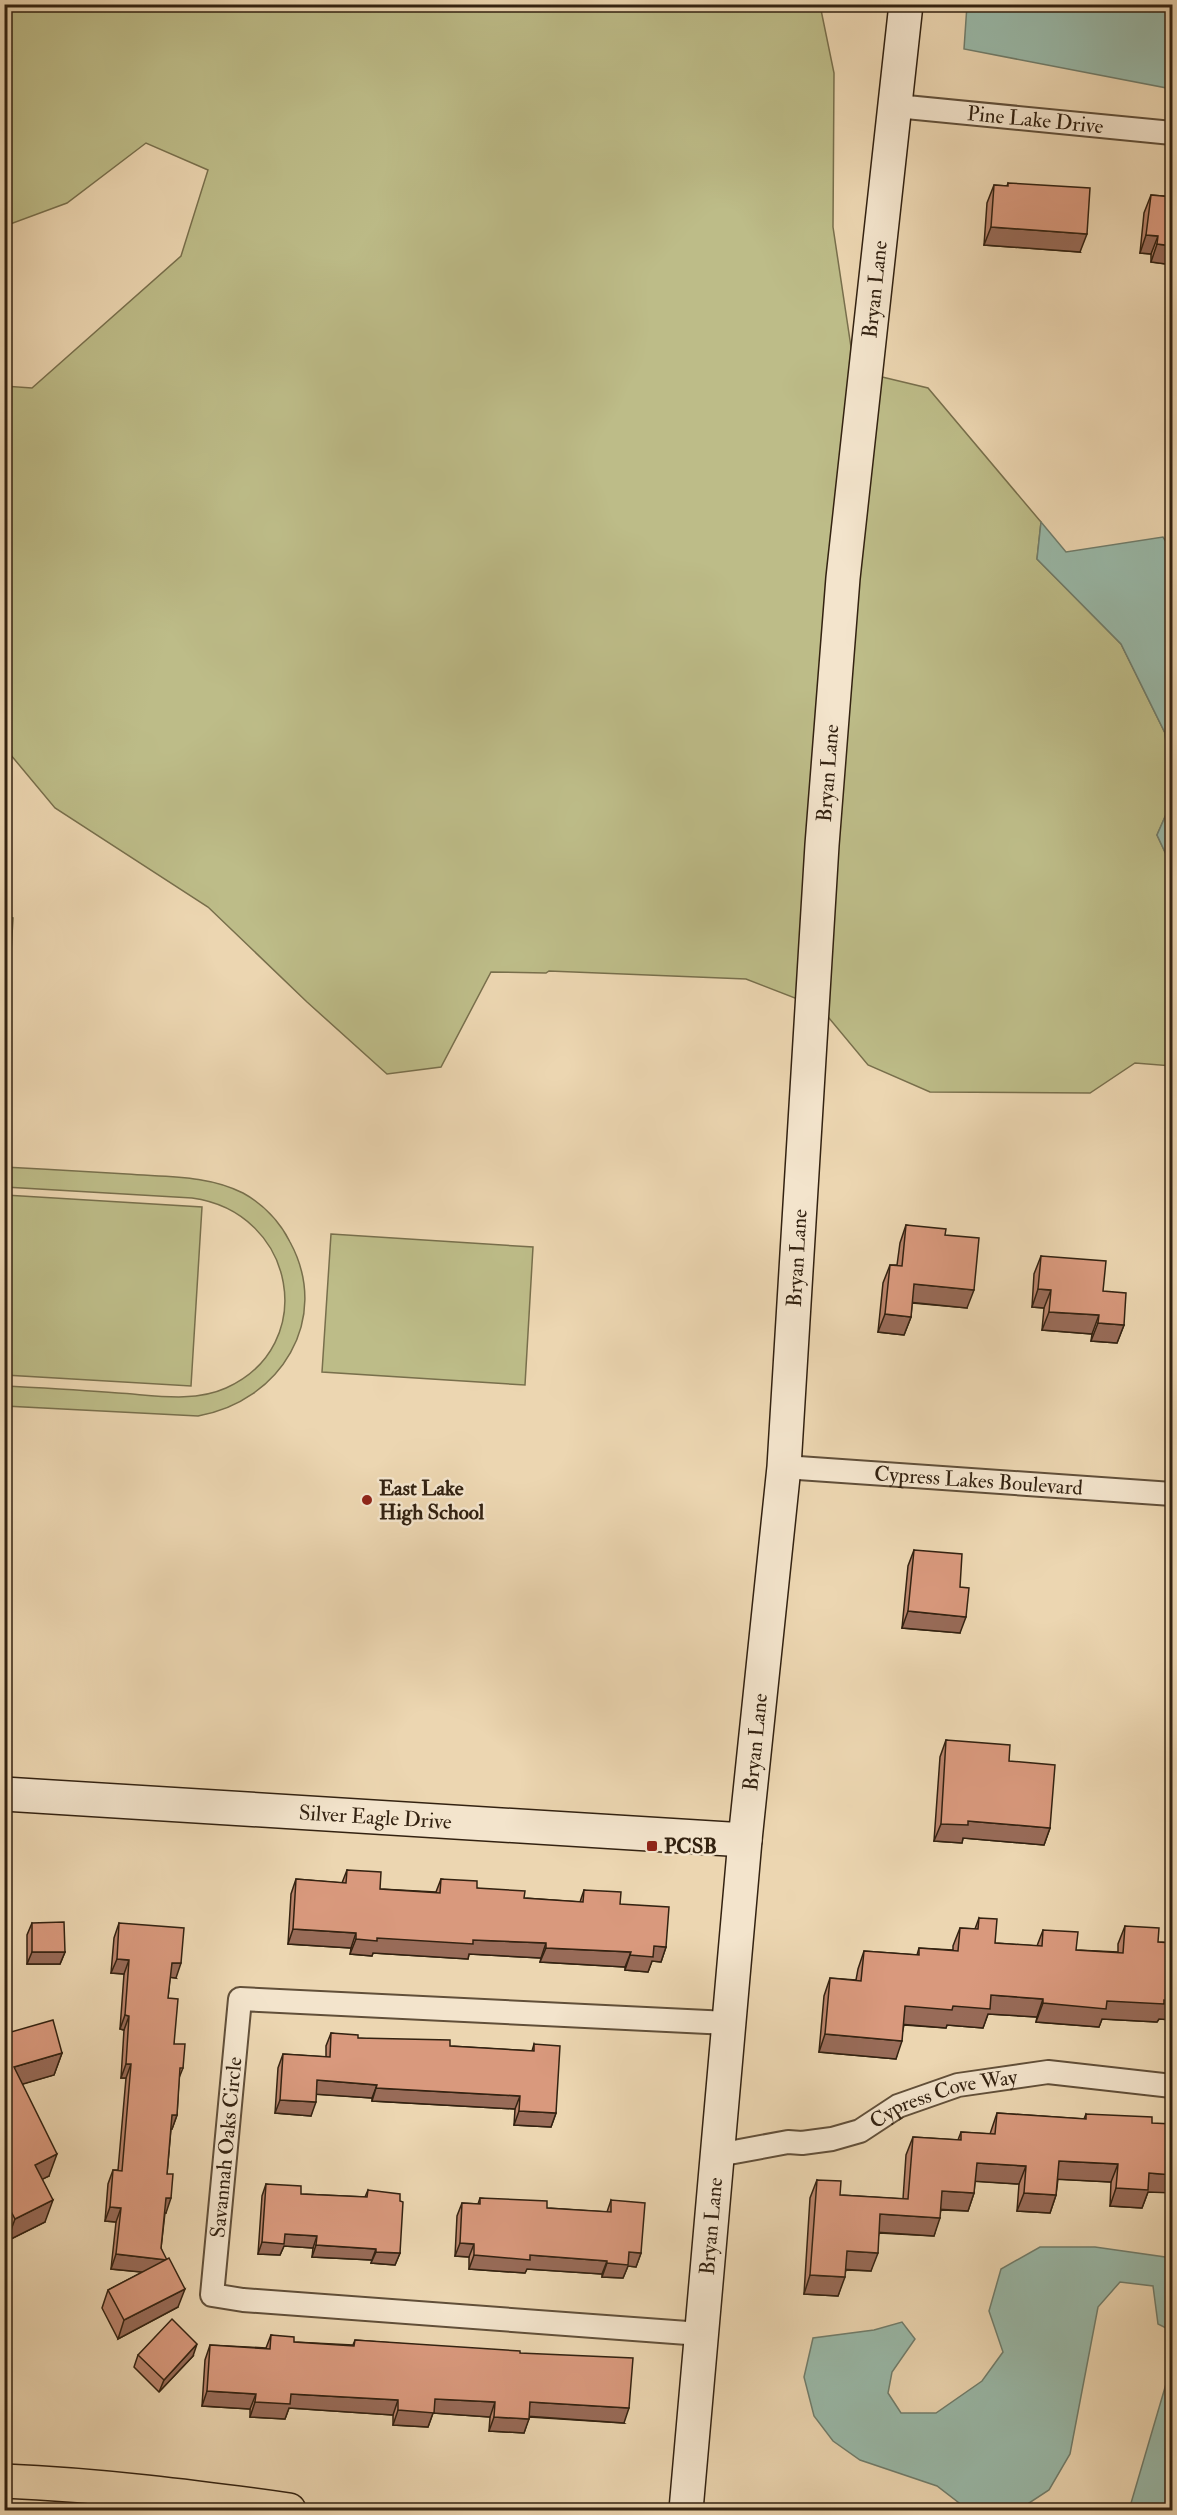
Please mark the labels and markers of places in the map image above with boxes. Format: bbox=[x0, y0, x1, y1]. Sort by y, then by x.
place label: East Lake High School bbox=[379, 1475, 485, 1526]
marker: East Lake High School bbox=[360, 1493, 374, 1507]
place label: PCSB bbox=[664, 1833, 717, 1860]
marker: PCSB bbox=[645, 1839, 659, 1853]

